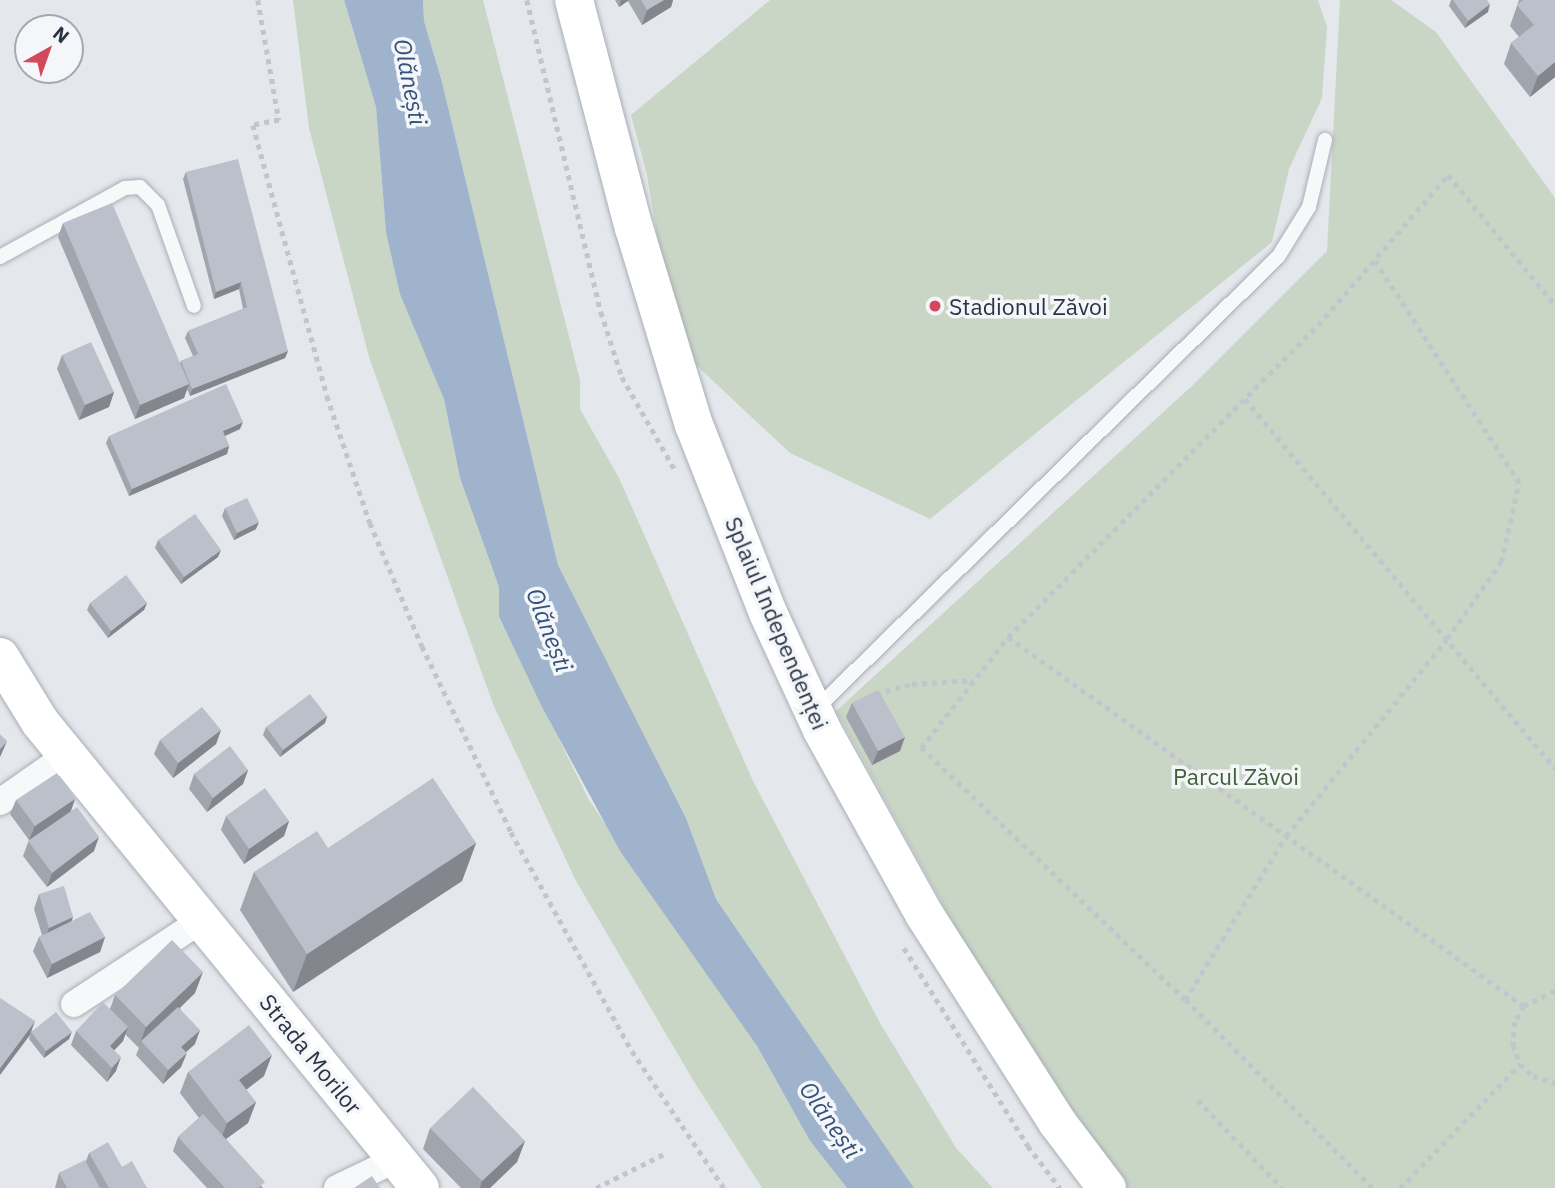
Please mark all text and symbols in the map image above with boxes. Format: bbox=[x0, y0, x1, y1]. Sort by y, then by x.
north arrow bbox=[14, 14, 84, 84]
text: N bbox=[48, 21, 74, 48]
water label: Olănești bbox=[388, 36, 432, 128]
place label: Stadionul Zăvoi bbox=[949, 292, 1108, 320]
marker: Stadionul Zăvoi bbox=[927, 298, 943, 314]
street label: Splaiul Independenței bbox=[720, 512, 834, 734]
water label: Olănești bbox=[520, 584, 578, 676]
park label: Parcul Zăvoi bbox=[1173, 762, 1299, 790]
street label: Strada Morilor bbox=[254, 988, 368, 1120]
water label: Olănești bbox=[793, 1076, 867, 1164]

